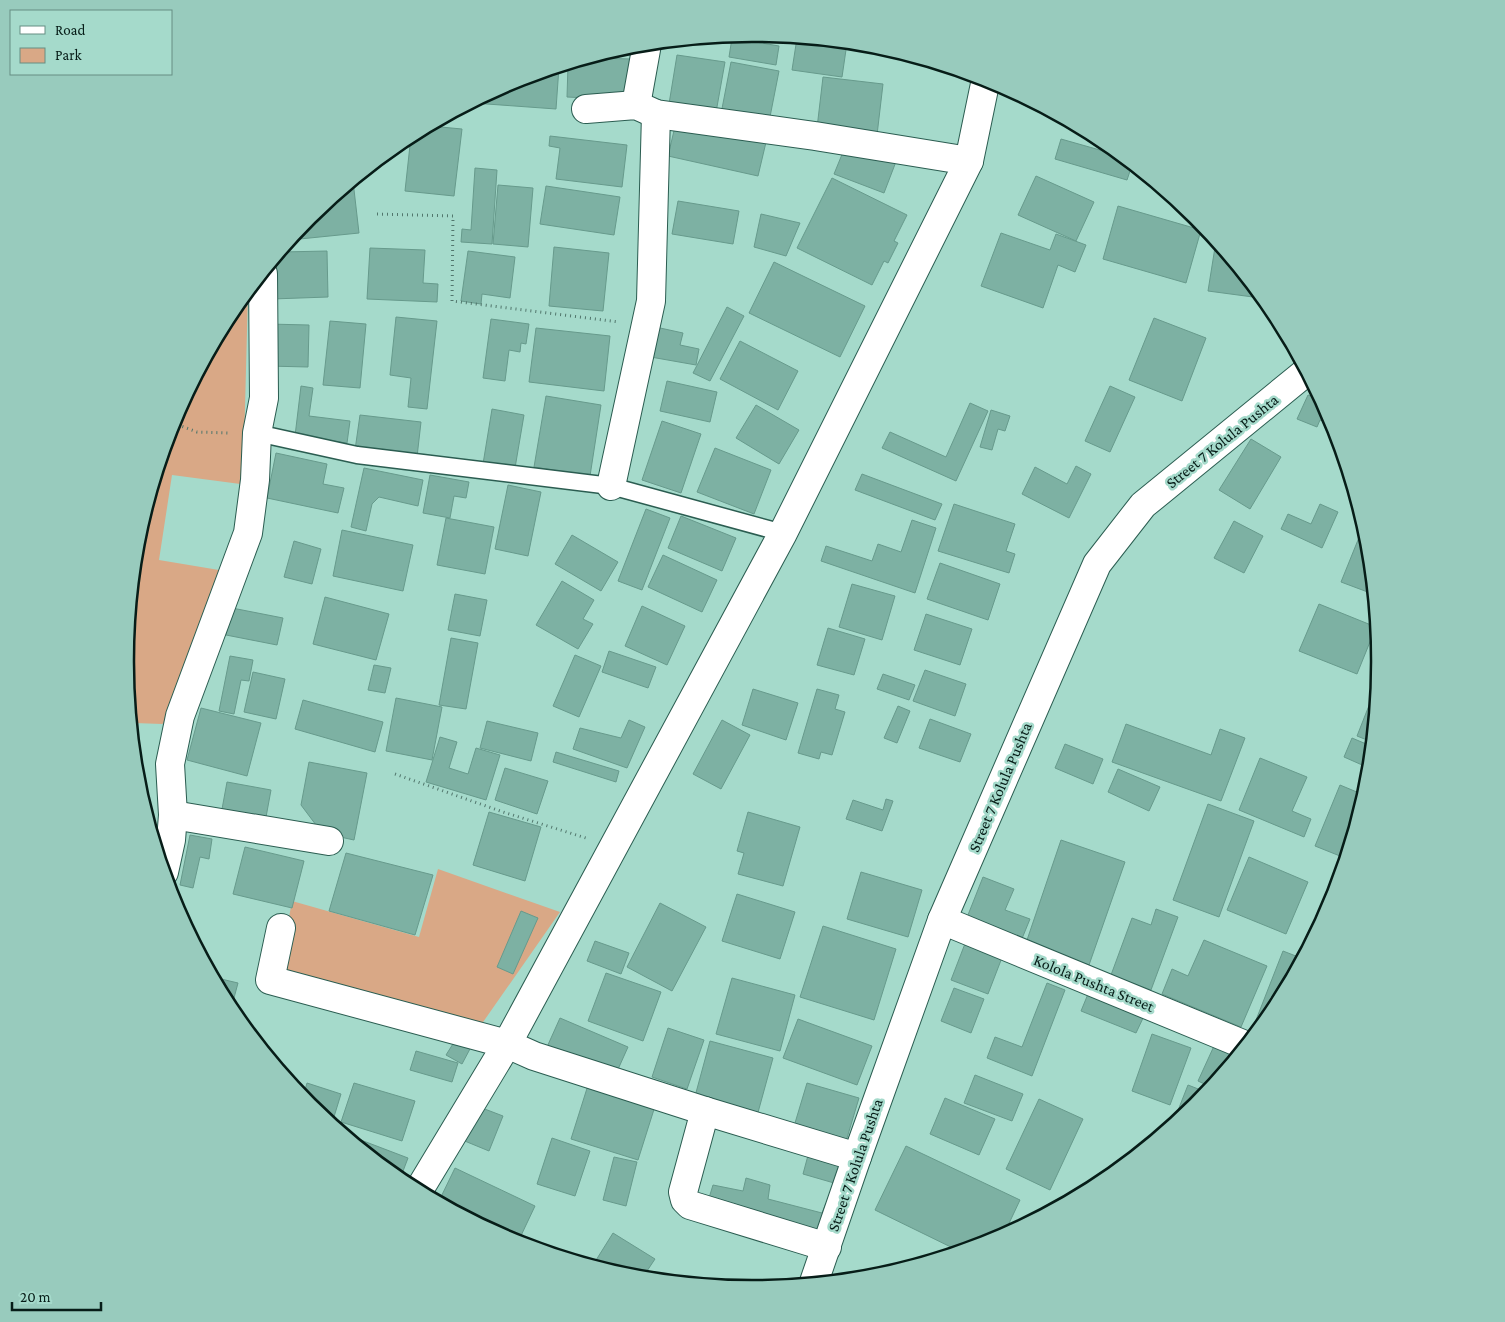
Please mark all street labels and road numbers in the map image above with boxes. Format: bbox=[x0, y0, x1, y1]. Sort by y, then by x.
street label: Street 7 Kolula Pushta bbox=[1163, 390, 1282, 491]
street label: Street 7 Kolula Pushta bbox=[965, 719, 1035, 854]
street label: Kolola Pushta Street bbox=[1031, 951, 1157, 1015]
street label: Street 7 Kolula Pushta bbox=[824, 1096, 886, 1234]

